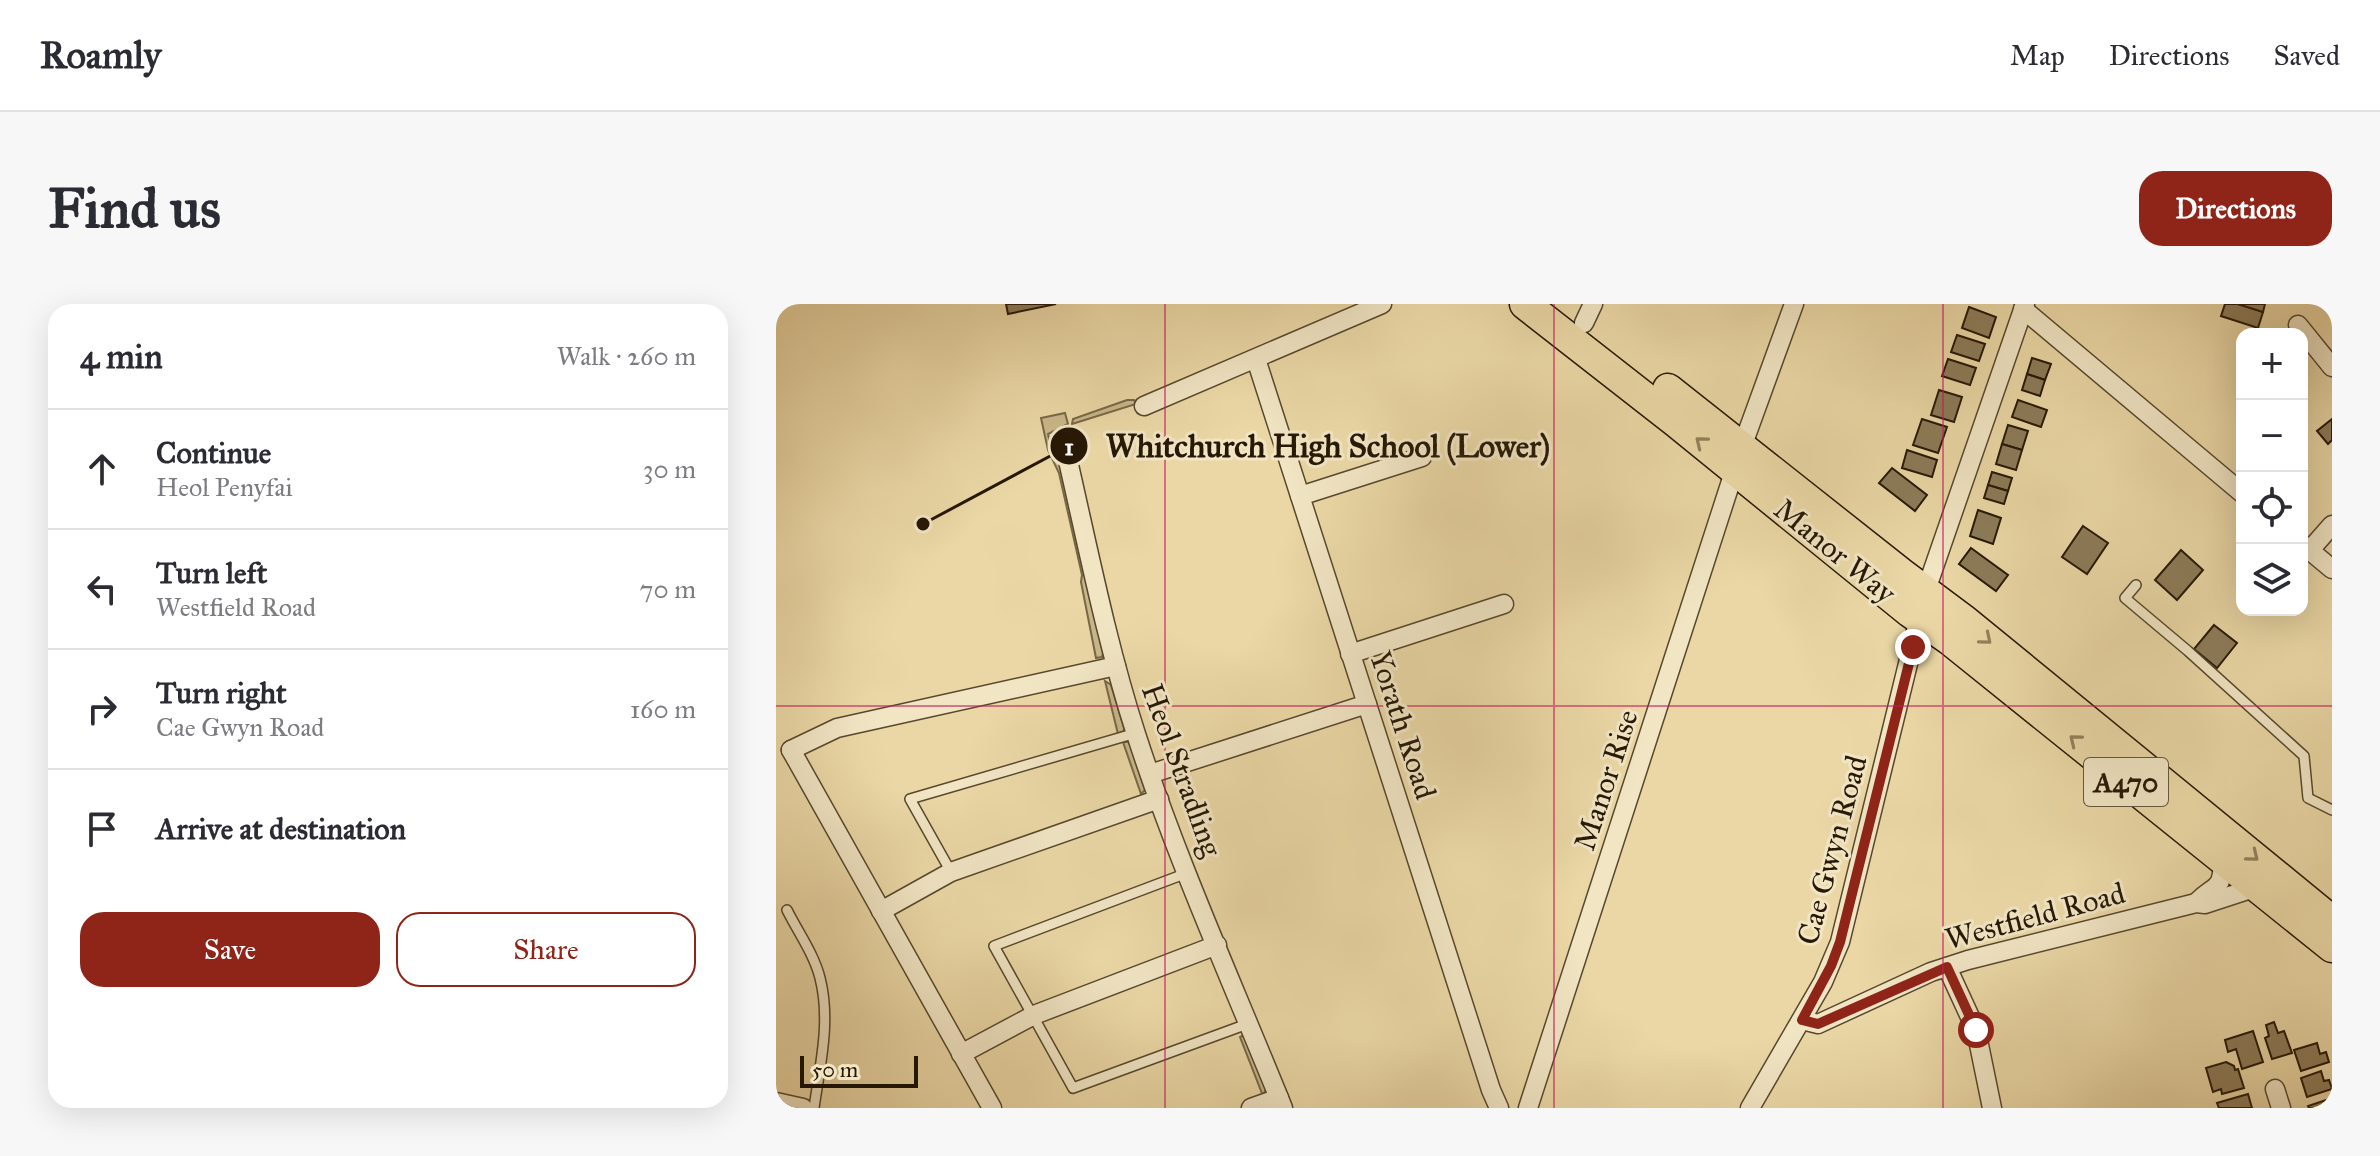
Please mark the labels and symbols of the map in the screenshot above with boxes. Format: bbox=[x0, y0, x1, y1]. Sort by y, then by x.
callout: Whitchurch High School (Lower) bbox=[1049, 418, 1566, 474]
text: Whitchurch High School (Lower) bbox=[1106, 427, 1550, 466]
text: 1 bbox=[1064, 432, 1074, 462]
one-way arrow bbox=[1696, 437, 1710, 452]
street label: Manor Way bbox=[1767, 491, 1904, 612]
route end bbox=[1895, 629, 1931, 665]
one-way arrow bbox=[1977, 629, 1992, 644]
street label: Yorath Road bbox=[1362, 646, 1444, 804]
street label: Heol Stradling bbox=[1134, 679, 1230, 862]
street label: Manor Rise bbox=[1566, 705, 1646, 855]
one-way arrow bbox=[2070, 735, 2084, 750]
street label: Cae Gwyn Road bbox=[1789, 751, 1875, 949]
road number: A470 bbox=[2084, 758, 2168, 806]
one-way arrow bbox=[2244, 847, 2259, 861]
street label: Westfield Road bbox=[1941, 875, 2129, 957]
route start bbox=[1958, 1012, 1994, 1048]
scale bar bbox=[800, 1052, 918, 1088]

